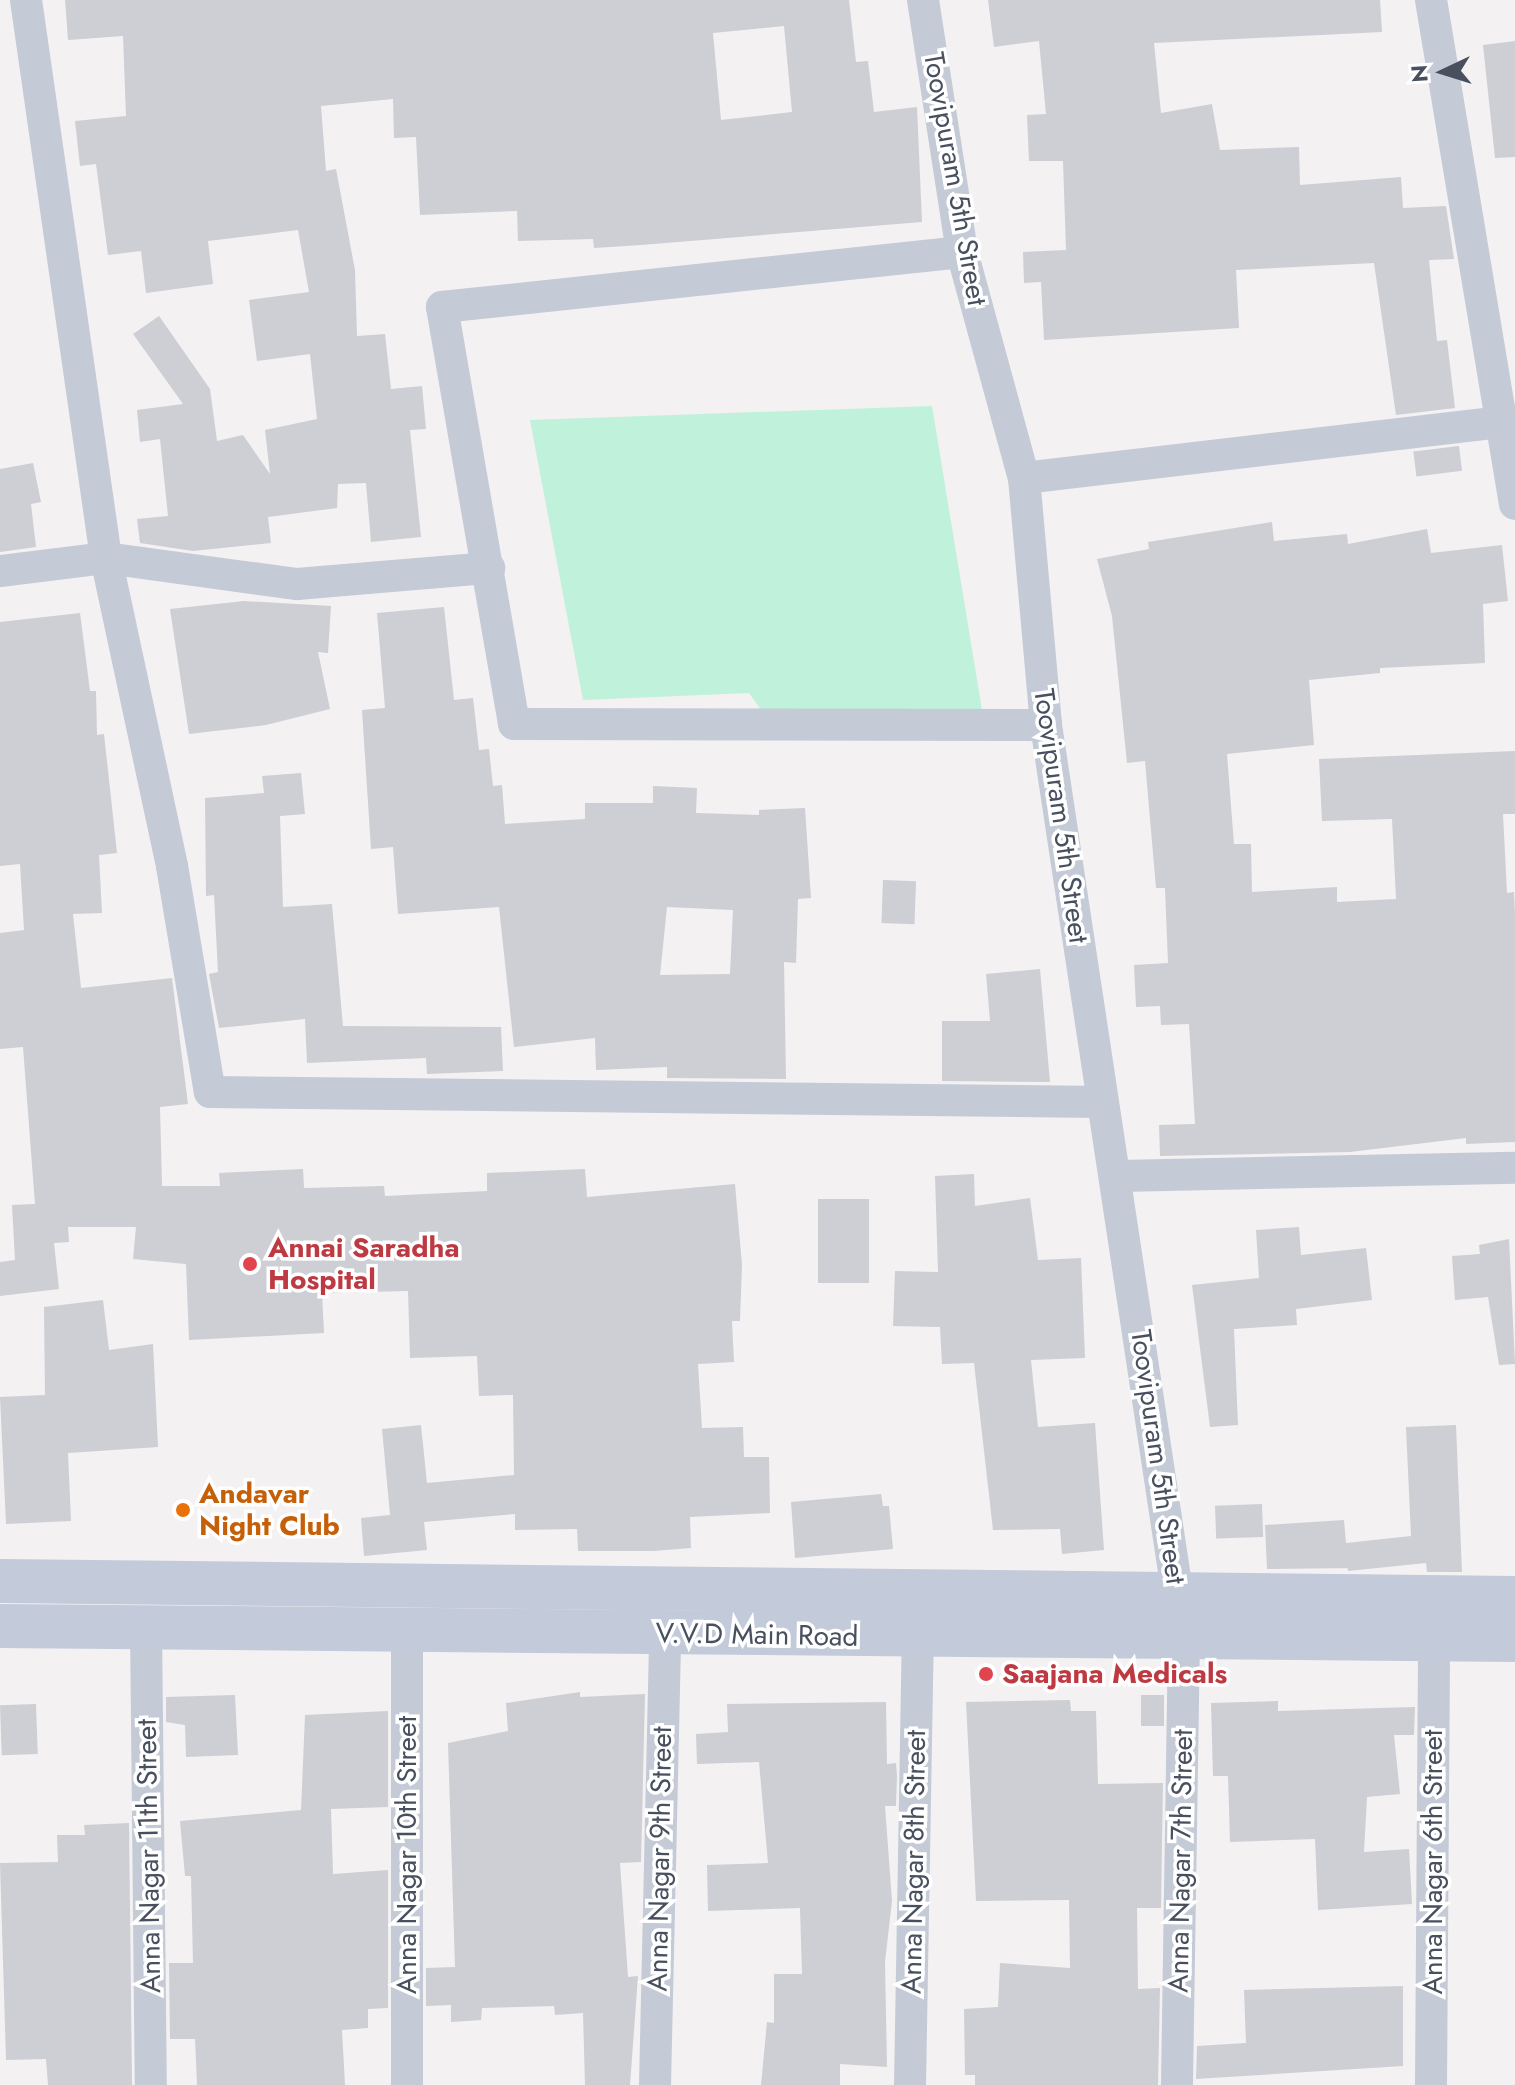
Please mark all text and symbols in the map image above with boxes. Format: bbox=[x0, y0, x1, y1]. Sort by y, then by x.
north arrow bbox=[1403, 32, 1483, 112]
street label: Toovipuram 5th Street bbox=[916, 50, 994, 308]
text: N bbox=[1402, 64, 1436, 84]
street label: Toovipuram 5th Street bbox=[1027, 687, 1095, 945]
place label: Annai Saradha Hospital bbox=[268, 1231, 459, 1297]
marker: Annai Saradha Hospital bbox=[239, 1253, 261, 1275]
street label: Toovipuram 5th Street bbox=[1124, 1328, 1192, 1586]
place label: Andavar Night Club bbox=[199, 1477, 340, 1543]
marker: Andavar Night Club bbox=[174, 1501, 192, 1519]
street label: V.V.D Main Road bbox=[655, 1616, 859, 1654]
place label: Saajana Medicals bbox=[1002, 1657, 1227, 1691]
marker: Saajana Medicals bbox=[977, 1665, 995, 1683]
street label: Anna Nagar 10th Street bbox=[390, 1716, 424, 1994]
street label: Anna Nagar 11th Street bbox=[130, 1719, 168, 1993]
street label: Anna Nagar 9th Street bbox=[641, 1726, 679, 1992]
street label: Anna Nagar 7th Street bbox=[1162, 1729, 1200, 1993]
street label: Anna Nagar 6th Street bbox=[1416, 1729, 1450, 1995]
street label: Anna Nagar 8th Street bbox=[895, 1730, 933, 1994]

